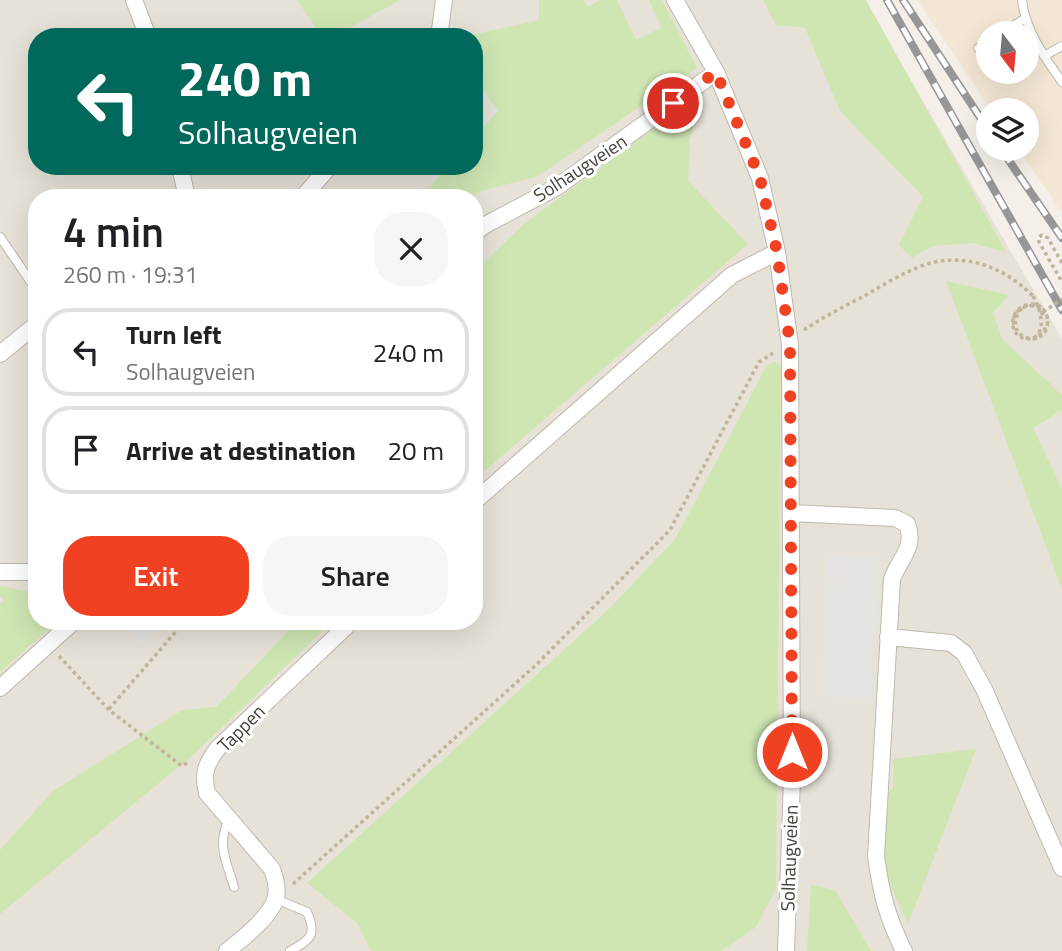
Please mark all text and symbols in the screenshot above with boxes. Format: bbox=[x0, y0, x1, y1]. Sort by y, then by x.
north arrow bbox=[976, 21, 1040, 84]
map controls bbox=[976, 21, 1039, 161]
text: 240 m bbox=[178, 40, 312, 115]
icon: left bbox=[63, 56, 154, 147]
pin bbox=[643, 73, 703, 133]
icon: arrive bbox=[654, 84, 692, 122]
button: layers bbox=[976, 98, 1039, 161]
text: Solhaugveien bbox=[178, 108, 358, 156]
street label: Solhaugveien bbox=[527, 126, 632, 209]
text: 4 min bbox=[63, 199, 164, 263]
button: close bbox=[374, 212, 448, 286]
text: 260 m · 19:31 bbox=[63, 257, 198, 292]
text: Turn left bbox=[126, 315, 221, 354]
icon: left bbox=[67, 333, 105, 371]
text: 240 m bbox=[373, 333, 444, 372]
text: Solhaugveien bbox=[126, 354, 255, 389]
icon: arrive bbox=[67, 431, 105, 469]
text: Arrive at destination bbox=[126, 431, 356, 470]
text: 20 m bbox=[387, 431, 444, 470]
button: Exit bbox=[63, 536, 249, 616]
button: Share bbox=[263, 536, 448, 616]
street label: Tappen bbox=[210, 697, 271, 758]
position arrow bbox=[755, 715, 829, 789]
street label: Solhaugveien bbox=[772, 804, 805, 912]

